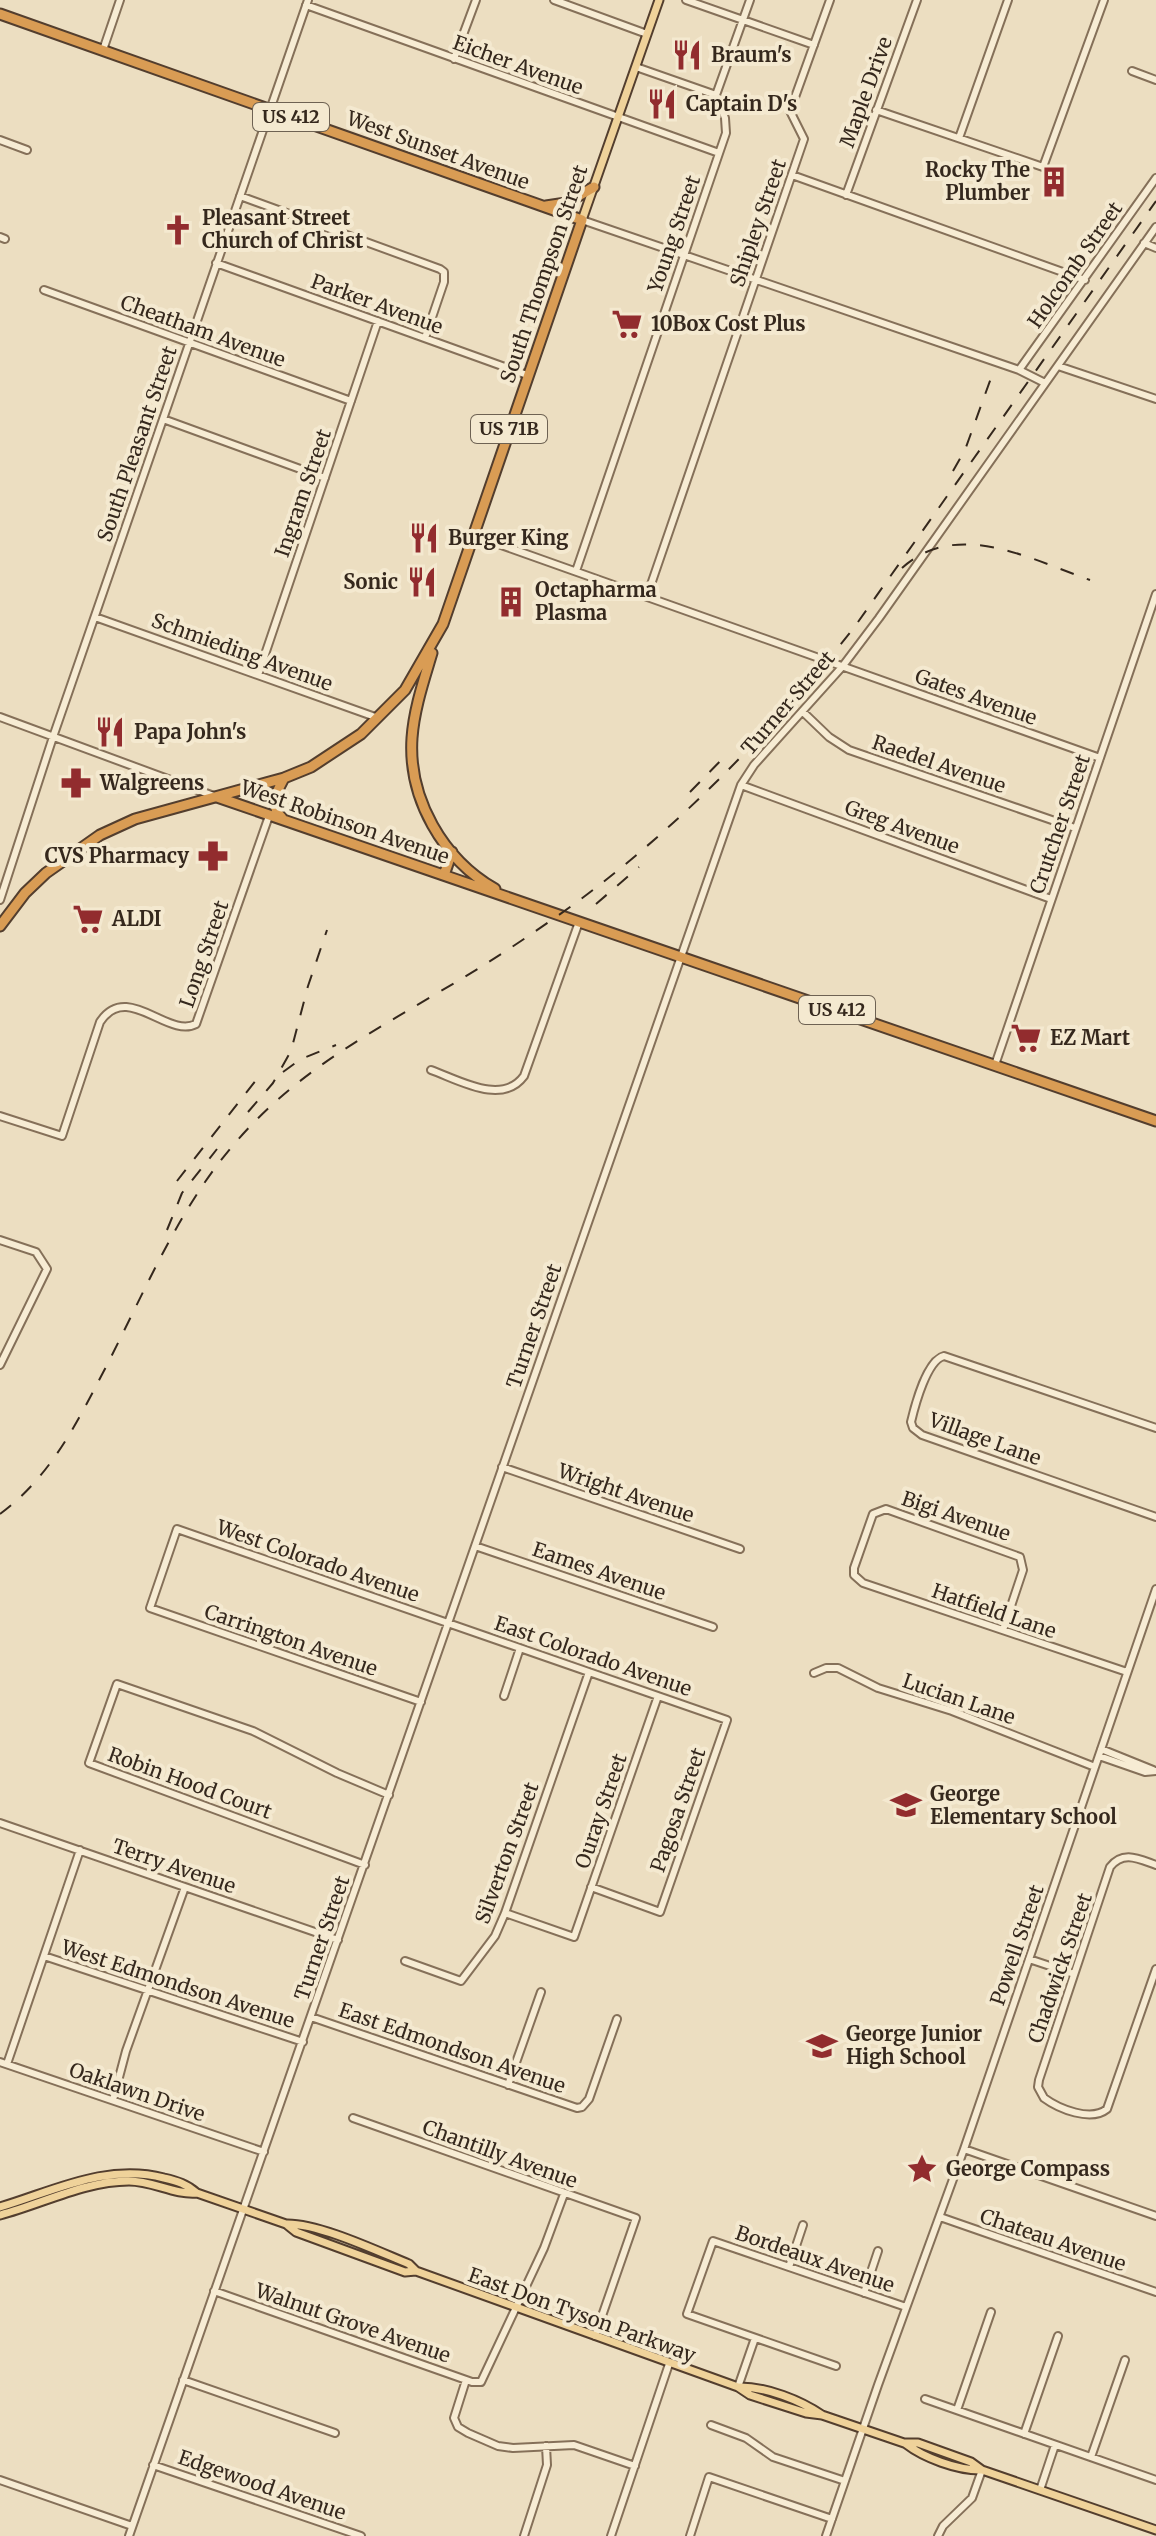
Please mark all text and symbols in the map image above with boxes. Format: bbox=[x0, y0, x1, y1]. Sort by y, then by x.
street label: Eicher Avenue bbox=[450, 29, 587, 100]
street label: Maple Drive bbox=[834, 33, 897, 150]
restaurant icon: Braum's bbox=[670, 38, 704, 72]
place label: Braum's bbox=[711, 42, 791, 67]
restaurant icon: Captain D's bbox=[645, 87, 679, 121]
place label: Captain D's bbox=[686, 91, 797, 116]
road number: US 412 bbox=[253, 103, 329, 131]
street label: West Sunset Avenue bbox=[343, 105, 533, 194]
street label: Shipley Street bbox=[724, 156, 791, 290]
place label: Rocky The Plumber bbox=[925, 157, 1030, 205]
street label: South Thompson Street bbox=[494, 161, 593, 386]
building icon: Rocky The Plumber bbox=[1037, 165, 1071, 199]
street label: Young Street bbox=[641, 172, 705, 297]
street label: Holcomb Street bbox=[1022, 197, 1128, 333]
place label: Pleasant Street Church of Christ bbox=[202, 205, 363, 253]
church icon: Pleasant Street Church of Christ bbox=[161, 213, 195, 247]
street label: Parker Avenue bbox=[308, 268, 446, 339]
street label: Cheatham Avenue bbox=[117, 289, 289, 372]
supermarket icon: 10Box Cost Plus bbox=[610, 307, 644, 341]
place label: 10Box Cost Plus bbox=[651, 311, 806, 336]
street label: South Pleasant Street bbox=[91, 343, 182, 545]
road number: US 71B bbox=[471, 415, 547, 443]
street label: Ingram Street bbox=[269, 425, 336, 560]
restaurant icon: Burger King bbox=[407, 521, 441, 555]
place label: Burger King bbox=[448, 525, 569, 550]
restaurant icon: Sonic bbox=[405, 565, 439, 599]
place label: Sonic bbox=[343, 569, 398, 594]
place label: Octapharma Plasma bbox=[535, 577, 657, 625]
building icon: Octapharma Plasma bbox=[494, 585, 528, 619]
street label: Schmieding Avenue bbox=[148, 607, 336, 696]
street label: Turner Street bbox=[736, 645, 840, 760]
street label: Gates Avenue bbox=[912, 663, 1040, 730]
restaurant icon: Papa John's bbox=[93, 715, 127, 749]
place label: Papa John's bbox=[134, 719, 246, 744]
street label: Raedel Avenue bbox=[869, 729, 1009, 798]
street label: Crutcher Street bbox=[1024, 751, 1095, 897]
pharmacy icon: Walgreens bbox=[59, 766, 93, 800]
place label: Walgreens bbox=[99, 770, 204, 795]
street label: West Robinson Avenue bbox=[237, 774, 453, 869]
street label: Greg Avenue bbox=[841, 794, 963, 859]
pharmacy icon: CVS Pharmacy bbox=[196, 839, 230, 873]
place label: CVS Pharmacy bbox=[45, 843, 189, 868]
street label: Long Street bbox=[174, 897, 234, 1011]
supermarket icon: ALDI bbox=[71, 902, 105, 936]
place label: ALDI bbox=[111, 906, 162, 931]
road number: US 412 bbox=[799, 996, 875, 1024]
supermarket icon: EZ Mart bbox=[1009, 1021, 1043, 1055]
place label: EZ Mart bbox=[1050, 1025, 1130, 1050]
street label: Turner Street bbox=[501, 1260, 567, 1391]
street label: Village Lane bbox=[925, 1406, 1045, 1470]
street label: Wright Avenue bbox=[554, 1457, 697, 1527]
street label: Bigi Avenue bbox=[899, 1485, 1014, 1546]
street label: West Colorado Avenue bbox=[213, 1514, 423, 1607]
street label: Eames Avenue bbox=[529, 1536, 669, 1605]
street label: Hatfield Lane bbox=[929, 1578, 1060, 1643]
street label: Carrington Avenue bbox=[201, 1598, 381, 1681]
street label: East Colorado Avenue bbox=[491, 1610, 695, 1701]
street label: Lucian Lane bbox=[900, 1668, 1019, 1729]
street label: Robin Hood Court bbox=[105, 1741, 276, 1824]
street label: Pagosa Street bbox=[645, 1744, 711, 1875]
street label: Ouray Street bbox=[569, 1750, 632, 1872]
street label: Silverton Street bbox=[469, 1778, 544, 1927]
place label: George Elementary School bbox=[930, 1781, 1117, 1829]
school or university icon: George Elementary School bbox=[889, 1788, 923, 1822]
street label: Terry Avenue bbox=[109, 1833, 239, 1898]
street label: Turner Street bbox=[289, 1872, 355, 2003]
street label: Powell Street bbox=[984, 1881, 1049, 2008]
street label: Chadwick Street bbox=[1022, 1889, 1097, 2046]
street label: West Edmondson Avenue bbox=[58, 1934, 298, 2033]
street label: East Edmondson Avenue bbox=[336, 1997, 569, 2098]
place label: George Junior High School bbox=[846, 2021, 982, 2069]
school or university icon: George Junior High School bbox=[805, 2029, 839, 2063]
street label: Oaklawn Drive bbox=[66, 2057, 208, 2126]
street label: Chantilly Avenue bbox=[419, 2114, 581, 2193]
place icon: George Compass bbox=[905, 2152, 939, 2186]
place label: George Compass bbox=[946, 2156, 1110, 2181]
street label: Chateau Avenue bbox=[977, 2203, 1129, 2276]
street label: Bordeaux Avenue bbox=[732, 2220, 898, 2297]
street label: East Don Tyson Parkway bbox=[465, 2262, 700, 2367]
street label: Walnut Grove Avenue bbox=[251, 2277, 454, 2368]
street label: Edgewood Avenue bbox=[175, 2444, 349, 2525]

